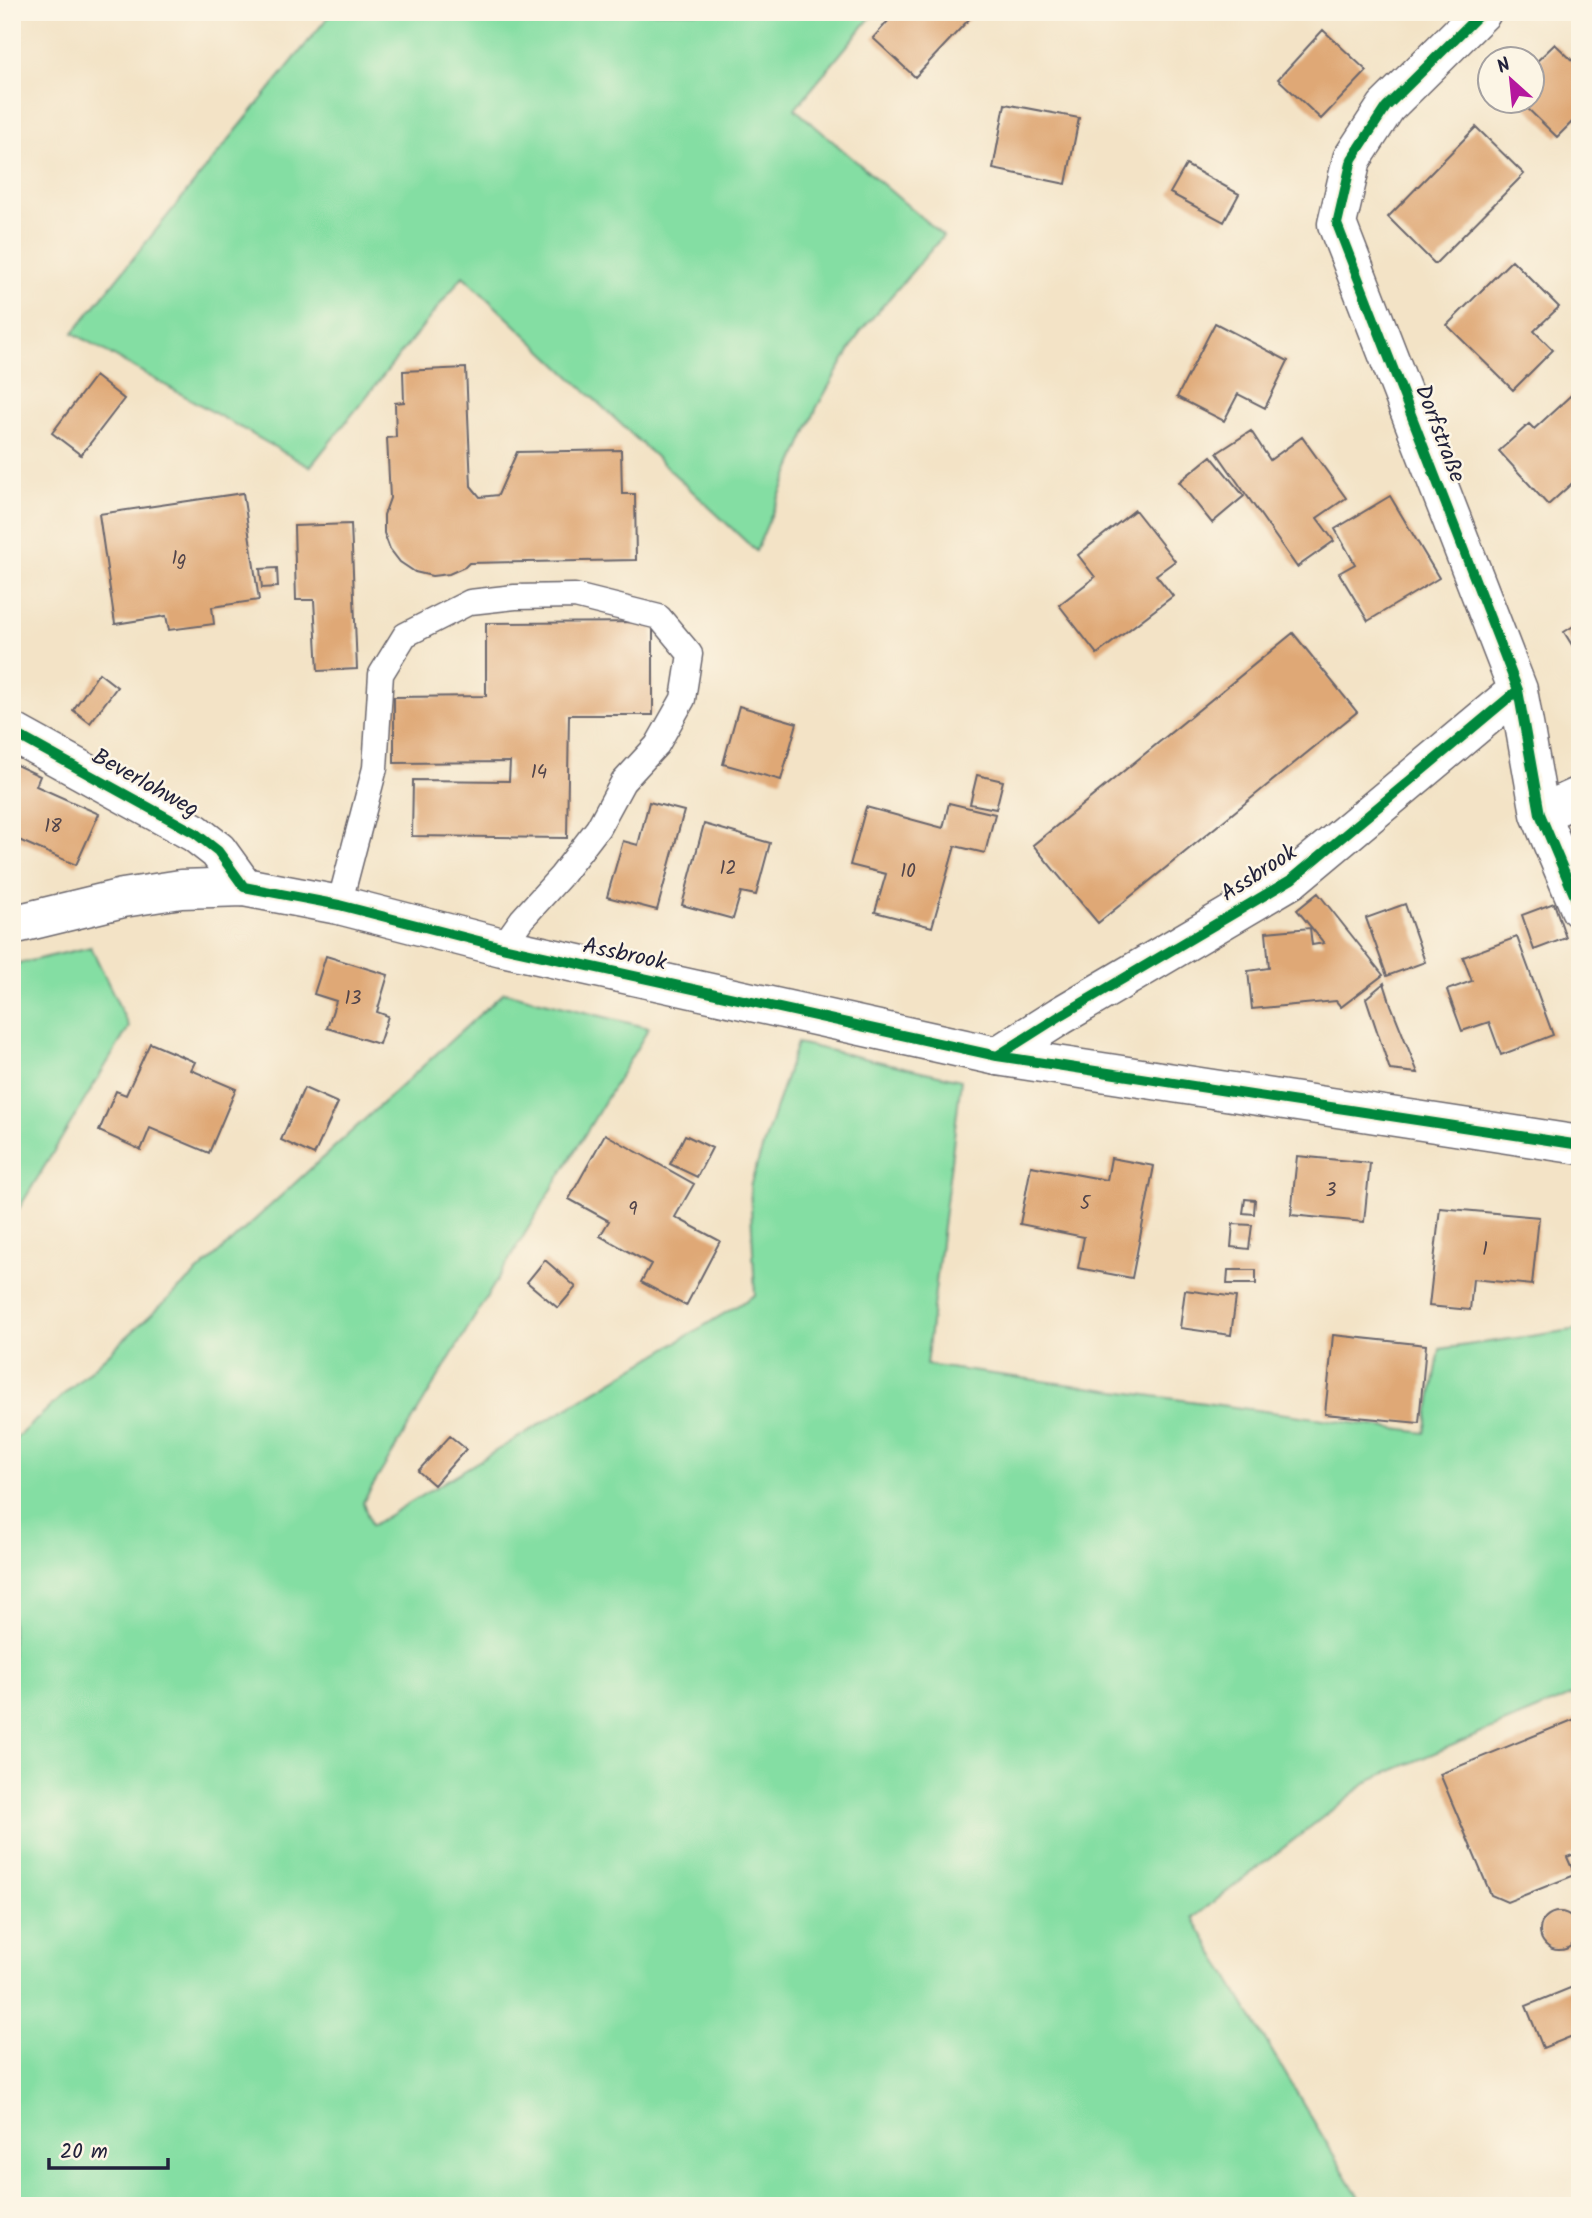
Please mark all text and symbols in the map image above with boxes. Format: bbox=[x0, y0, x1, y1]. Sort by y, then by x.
north arrow bbox=[1476, 46, 1546, 116]
text: N bbox=[1492, 51, 1516, 83]
street label: Dorfstraße bbox=[1404, 379, 1474, 488]
house number: 1g bbox=[172, 544, 187, 574]
street label: Beverlohweg bbox=[85, 739, 205, 828]
house number: 14 bbox=[531, 758, 547, 788]
house number: 18 bbox=[44, 812, 62, 842]
street label: Assbrook bbox=[1214, 835, 1305, 912]
house number: 12 bbox=[719, 854, 737, 884]
house number: 10 bbox=[900, 857, 916, 887]
street label: Assbrook bbox=[579, 929, 670, 981]
house number: 13 bbox=[345, 984, 362, 1014]
house number: 3 bbox=[1326, 1176, 1337, 1206]
house number: 5 bbox=[1080, 1189, 1092, 1219]
house number: 9 bbox=[628, 1195, 638, 1225]
house number: 1 bbox=[1482, 1235, 1488, 1265]
scale bar bbox=[49, 2127, 168, 2171]
text: 20 m bbox=[60, 2136, 108, 2169]

